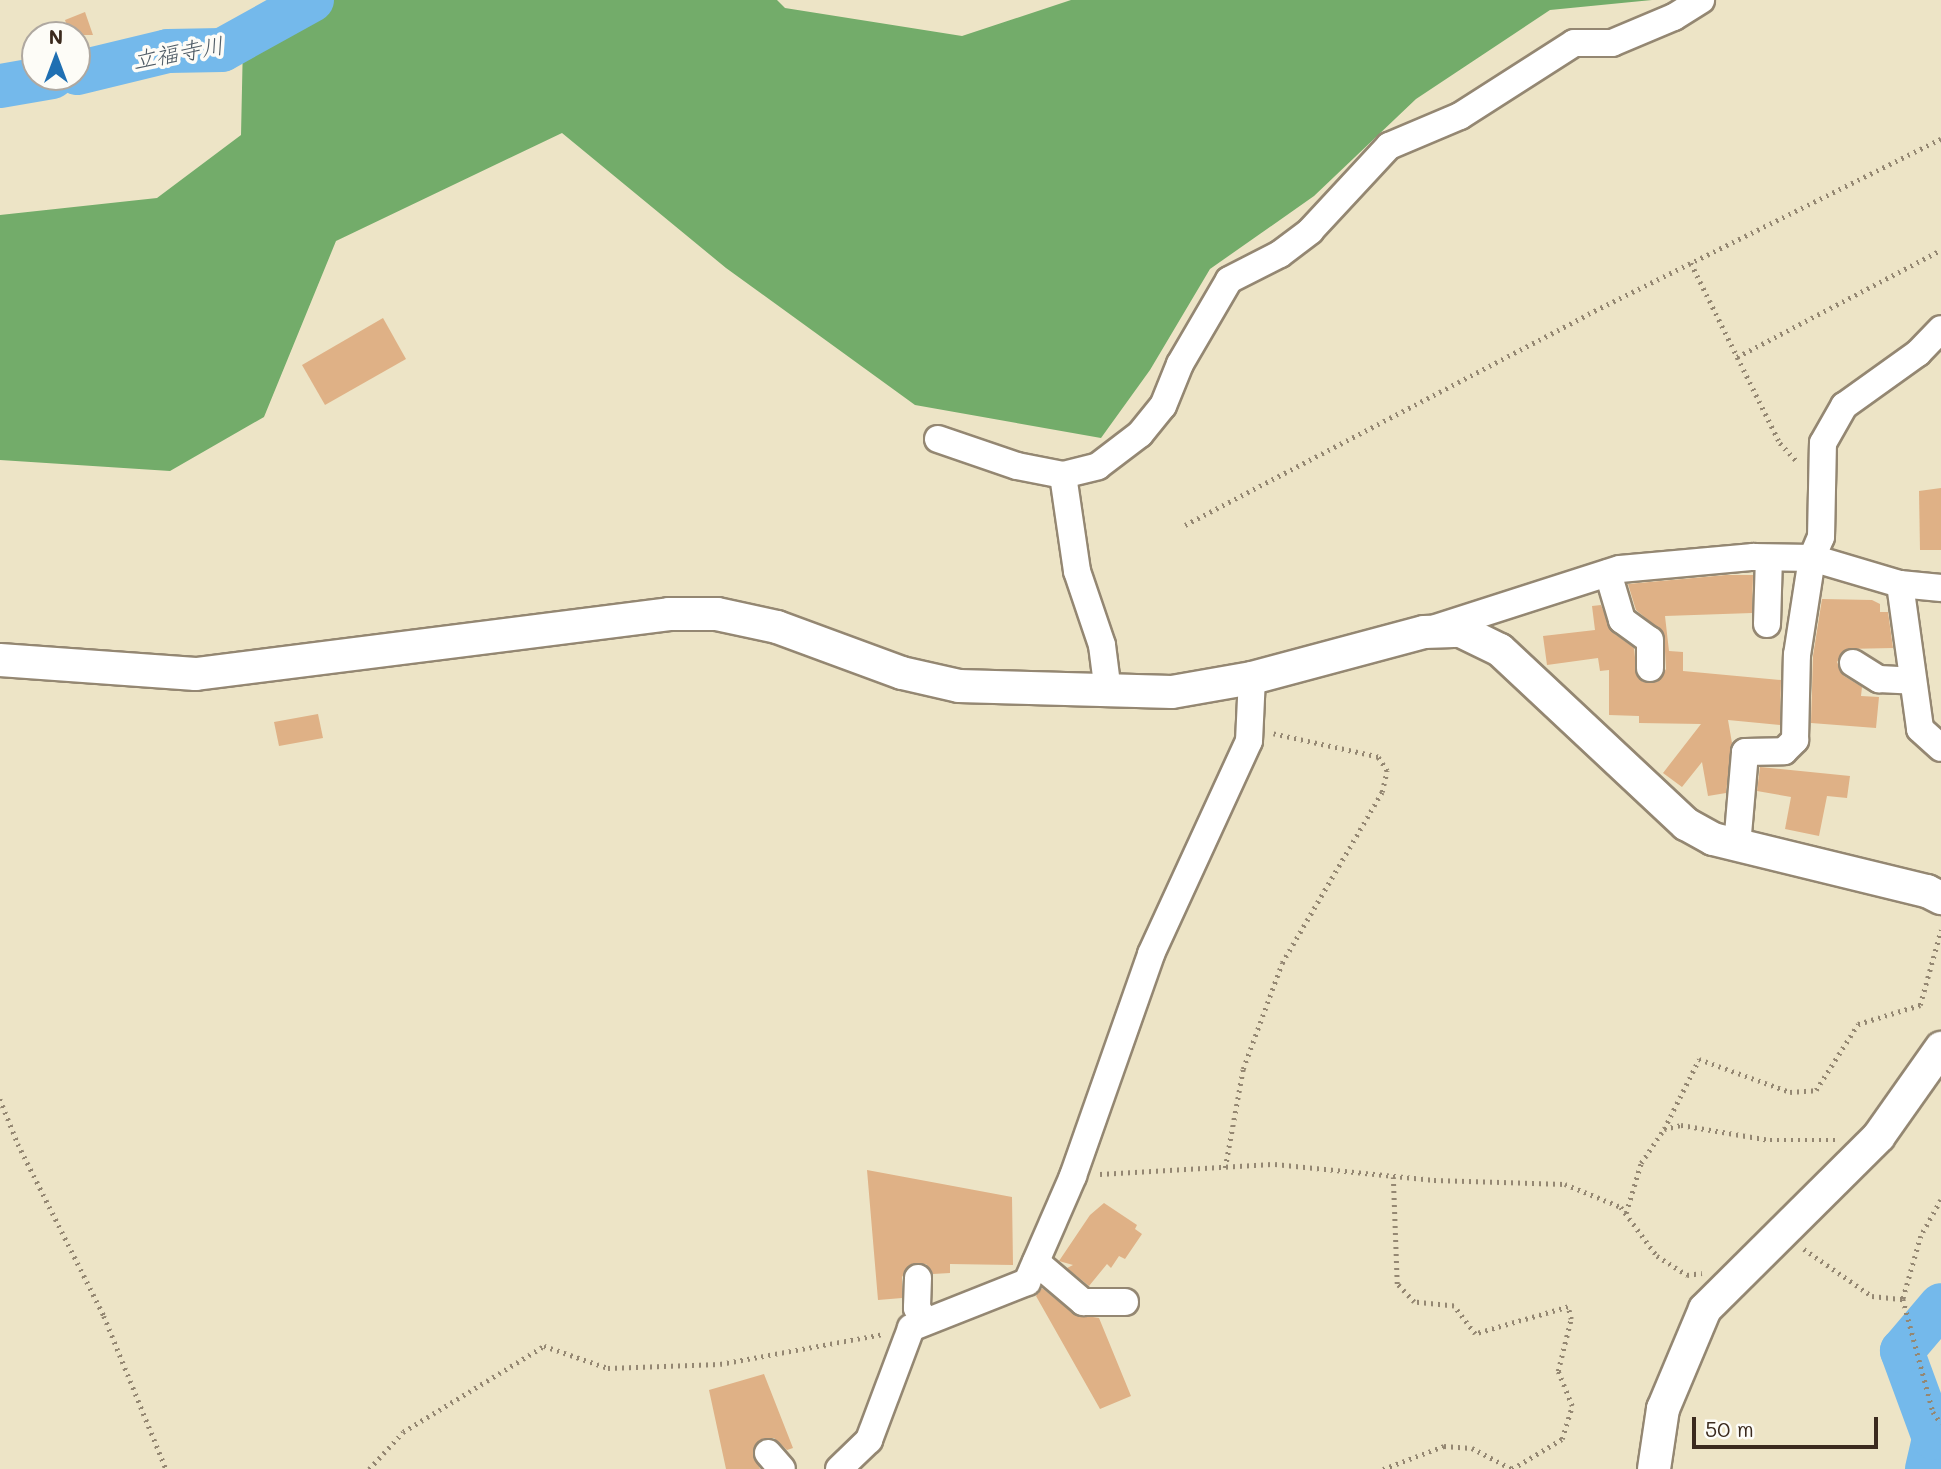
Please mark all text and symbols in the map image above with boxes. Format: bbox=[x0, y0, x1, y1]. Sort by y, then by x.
north arrow bbox=[21, 21, 91, 91]
text: N bbox=[49, 24, 63, 49]
water label: 立福寺川 bbox=[130, 30, 226, 74]
scale bar bbox=[1696, 1402, 1882, 1446]
text: 50 m bbox=[1705, 1415, 1754, 1442]

